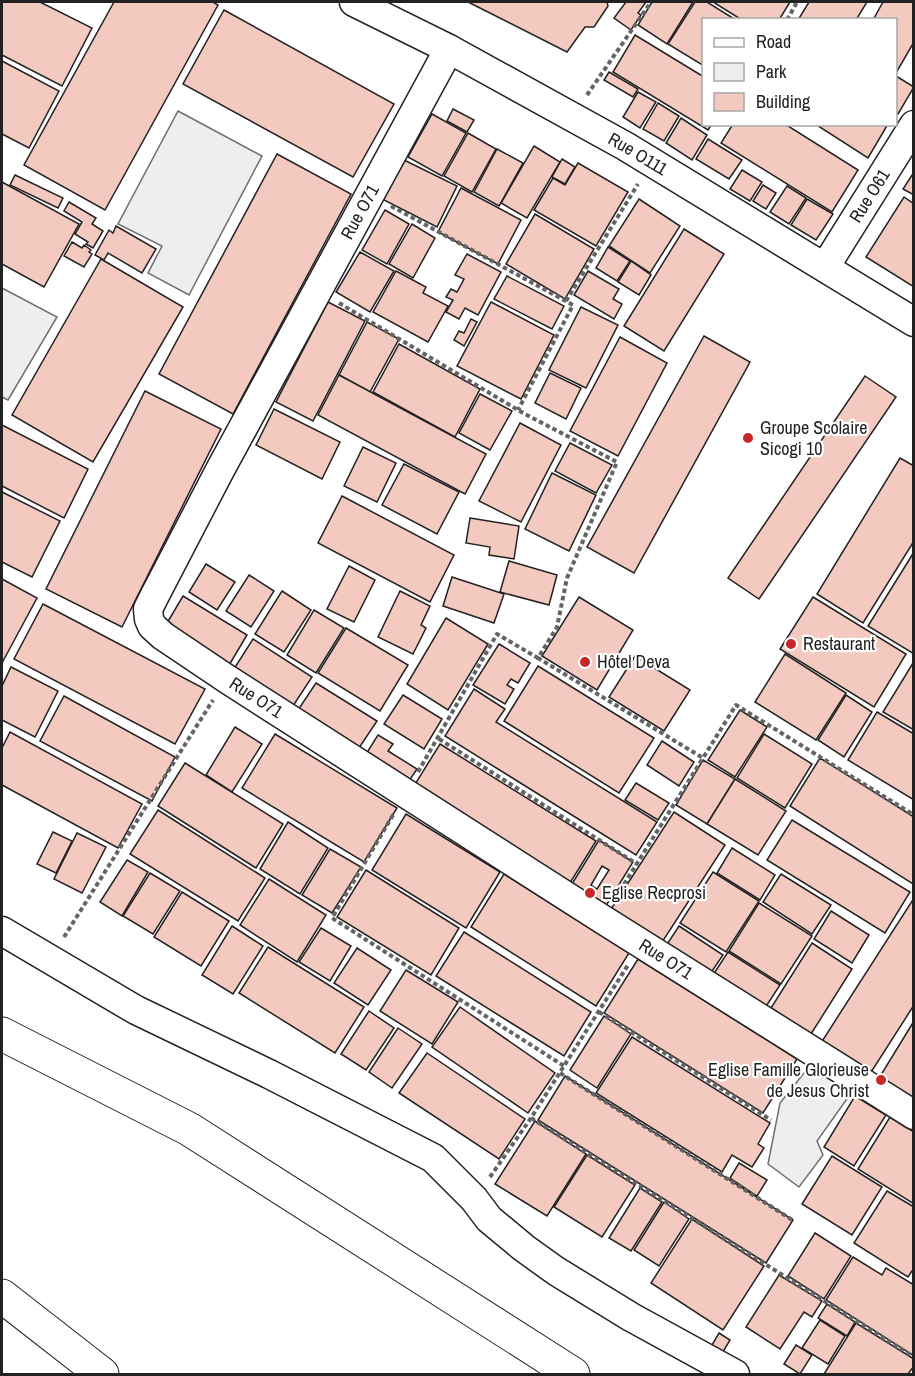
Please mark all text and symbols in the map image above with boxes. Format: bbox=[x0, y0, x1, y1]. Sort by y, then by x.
legend bbox=[702, 18, 897, 126]
text: Road bbox=[756, 29, 791, 54]
text: Park bbox=[756, 59, 787, 84]
text: Building bbox=[756, 89, 811, 114]
street label: Rue O111 bbox=[604, 126, 673, 181]
street label: Rue O61 bbox=[843, 163, 896, 227]
street label: Rue O71 bbox=[334, 179, 385, 244]
place label: Groupe Scolaire Sicogi 10 bbox=[760, 415, 867, 461]
marker: Groupe Scolaire Sicogi 10 bbox=[741, 431, 755, 445]
place label: Restaurant bbox=[803, 631, 875, 656]
marker: Restaurant bbox=[784, 637, 798, 651]
place label: Hôtel Deva bbox=[597, 649, 670, 674]
marker: Hôtel Deva bbox=[578, 655, 592, 669]
street label: Rue O71 bbox=[225, 671, 289, 724]
place label: Eglise Recprosi bbox=[602, 880, 706, 905]
marker: Eglise Recprosi bbox=[583, 886, 597, 900]
street label: Rue O71 bbox=[634, 932, 698, 985]
place label: Eglise Famille Glorieuse de Jesus Christ bbox=[708, 1057, 869, 1103]
marker: Eglise Famille Glorieuse de Jesus Christ bbox=[874, 1073, 888, 1087]

